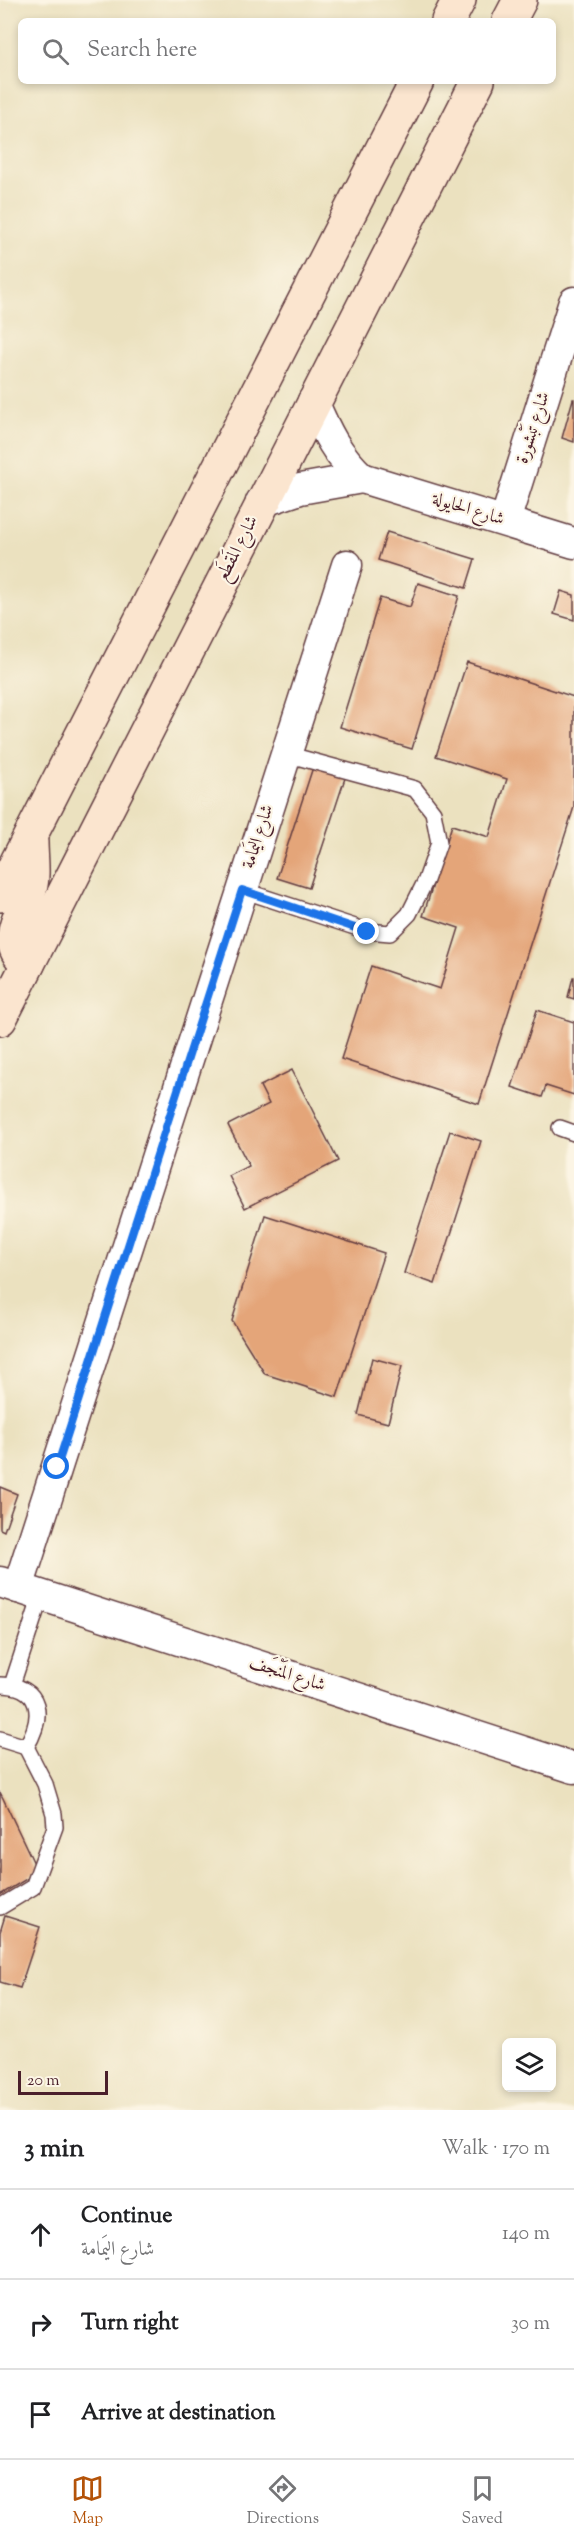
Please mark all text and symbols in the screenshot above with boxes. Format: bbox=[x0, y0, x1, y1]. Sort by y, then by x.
search box bbox=[18, 18, 556, 84]
icon: search bbox=[39, 35, 72, 68]
text: Search here bbox=[87, 35, 197, 67]
street label: شارع تَبْشورة bbox=[507, 388, 558, 467]
street label: شارع الحايولة bbox=[428, 486, 507, 533]
street label: شارع المَقطَع bbox=[209, 511, 267, 587]
street label: شارع اليَمامة bbox=[235, 801, 282, 872]
route end bbox=[353, 918, 379, 944]
route start bbox=[43, 1453, 69, 1479]
street label: شارع المَنْجَف bbox=[245, 1648, 329, 1700]
map controls bbox=[502, 2038, 556, 2092]
button: layers bbox=[502, 2038, 556, 2092]
scale bar bbox=[18, 2068, 108, 2096]
text: 20 m bbox=[27, 2070, 60, 2093]
text: 3 min bbox=[24, 2131, 84, 2168]
text: Walk · 170 m bbox=[442, 2135, 550, 2164]
text: Continue bbox=[81, 2201, 172, 2233]
icon: ahead bbox=[24, 2218, 57, 2251]
text: 140 m bbox=[502, 2220, 550, 2249]
text: شارع اليَمامة bbox=[81, 2236, 154, 2265]
icon: right bbox=[24, 2308, 57, 2341]
text: Turn right bbox=[81, 2308, 178, 2340]
text: 30 m bbox=[511, 2310, 550, 2339]
icon: arrive bbox=[24, 2398, 57, 2431]
text: Arrive at destination bbox=[81, 2398, 276, 2430]
tab: Map bbox=[71, 2472, 104, 2531]
tab: Directions bbox=[247, 2472, 319, 2531]
tab: Saved bbox=[462, 2472, 503, 2531]

